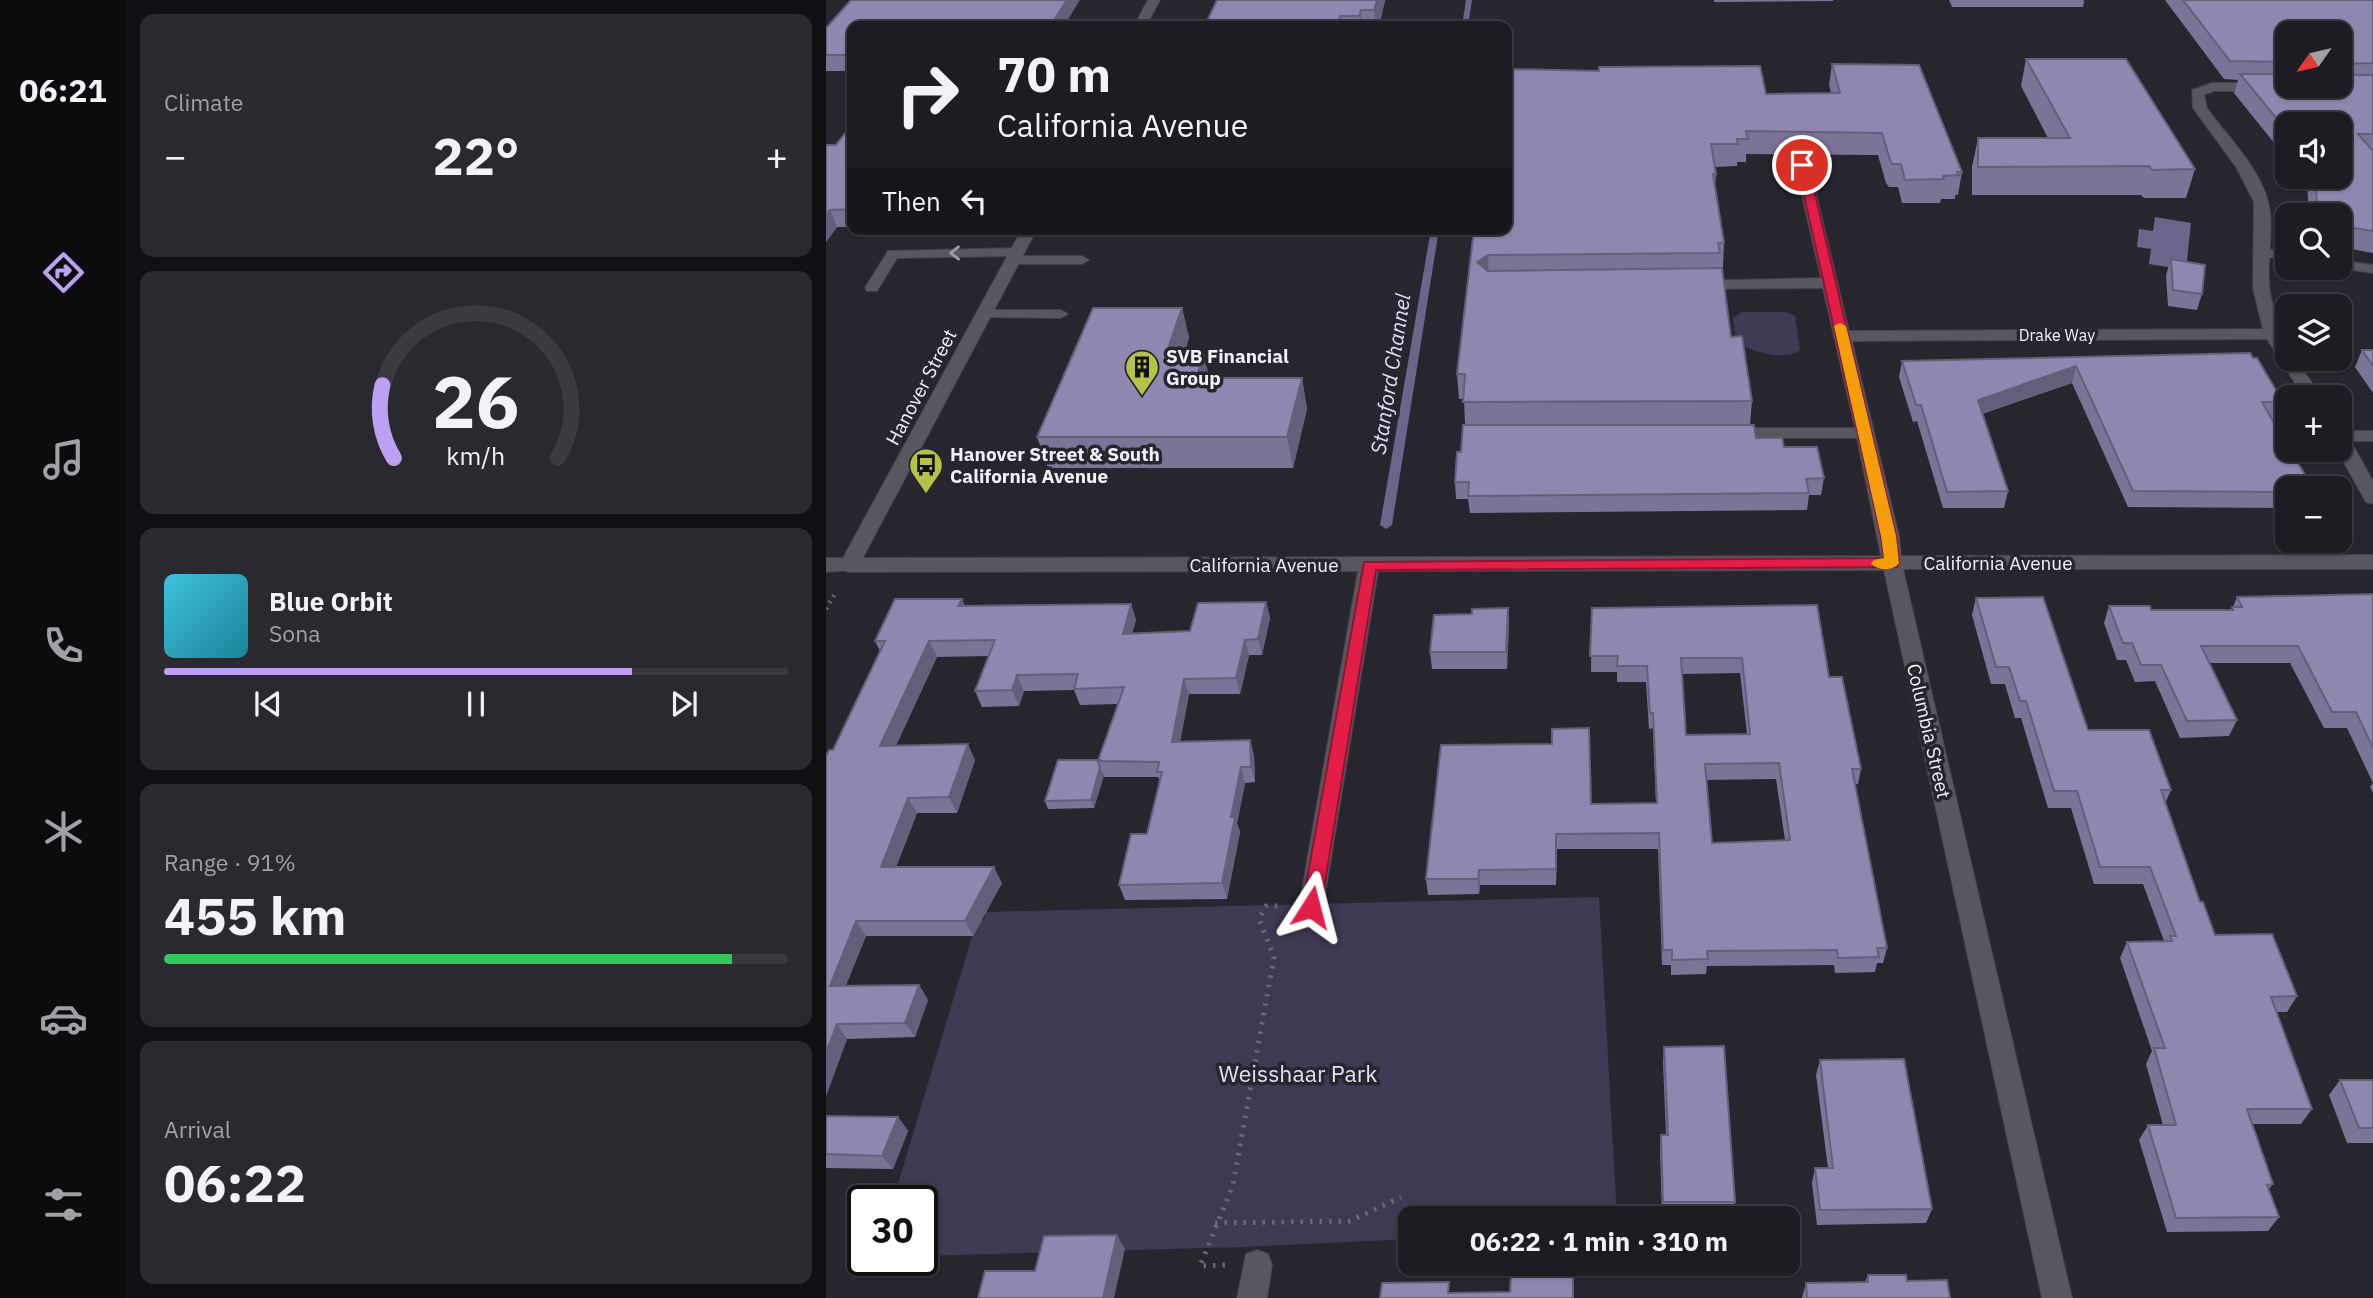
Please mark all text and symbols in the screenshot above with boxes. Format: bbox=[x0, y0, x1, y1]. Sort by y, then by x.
north arrow bbox=[2275, 21, 2352, 98]
map controls bbox=[2275, 21, 2352, 553]
text: 70 m bbox=[997, 42, 1111, 105]
icon: right bbox=[882, 49, 973, 140]
text: 06:21 bbox=[19, 69, 107, 111]
text: Climate bbox=[164, 87, 243, 117]
text: California Avenue bbox=[997, 104, 1248, 146]
button: sound bbox=[2275, 112, 2352, 189]
text: 22° bbox=[433, 122, 519, 189]
text: − bbox=[164, 131, 187, 180]
text: + bbox=[765, 131, 788, 180]
pin bbox=[1772, 135, 1832, 195]
icon: arrive bbox=[1783, 146, 1821, 184]
icon: left bbox=[955, 182, 993, 220]
text: Then bbox=[882, 184, 941, 218]
button: search bbox=[2275, 203, 2352, 280]
one-way arrow bbox=[950, 245, 960, 261]
icon: directions bbox=[39, 248, 88, 297]
water label: Stanford Channel bbox=[1364, 291, 1417, 456]
button: layers bbox=[2275, 294, 2352, 371]
street label: Hanover Street bbox=[880, 325, 962, 449]
street label: Drake Way bbox=[2019, 325, 2095, 345]
place label: SVB Financial Group bbox=[1166, 344, 1289, 390]
building icon: SVB Financial Group bbox=[1123, 348, 1161, 397]
text: 26 bbox=[432, 354, 520, 449]
button: + bbox=[2275, 385, 2352, 462]
icon: music bbox=[39, 435, 88, 484]
text: km/h bbox=[447, 439, 505, 472]
place label: Hanover Street & South California Avenue bbox=[950, 442, 1160, 488]
bus stop icon: Hanover Street & South California Avenue bbox=[907, 446, 945, 495]
button: − bbox=[2275, 476, 2352, 553]
street label: California Avenue bbox=[1923, 551, 2073, 575]
street label: California Avenue bbox=[1189, 553, 1339, 577]
text: Blue Orbit bbox=[269, 584, 393, 618]
text: Sona bbox=[269, 618, 321, 648]
icon: phone bbox=[39, 621, 88, 670]
street label: Columbia Street bbox=[1902, 661, 1956, 801]
icon: previous bbox=[249, 685, 287, 723]
icon: pause bbox=[457, 685, 495, 723]
icon: next bbox=[665, 685, 703, 723]
icon: climate bbox=[39, 807, 88, 856]
text: Range · 91% bbox=[164, 847, 296, 877]
position arrow bbox=[1274, 870, 1348, 944]
text: 455 km bbox=[164, 882, 346, 949]
icon: car bbox=[39, 994, 88, 1043]
park label: Weisshaar Park bbox=[1219, 1058, 1377, 1088]
text: Arrival bbox=[164, 1114, 231, 1144]
text: 06:22 bbox=[164, 1149, 306, 1216]
icon: filters bbox=[39, 1180, 88, 1229]
speed limit sign: 30 bbox=[847, 1185, 938, 1276]
text: 06:22 · 1 min · 310 m bbox=[1470, 1224, 1728, 1258]

